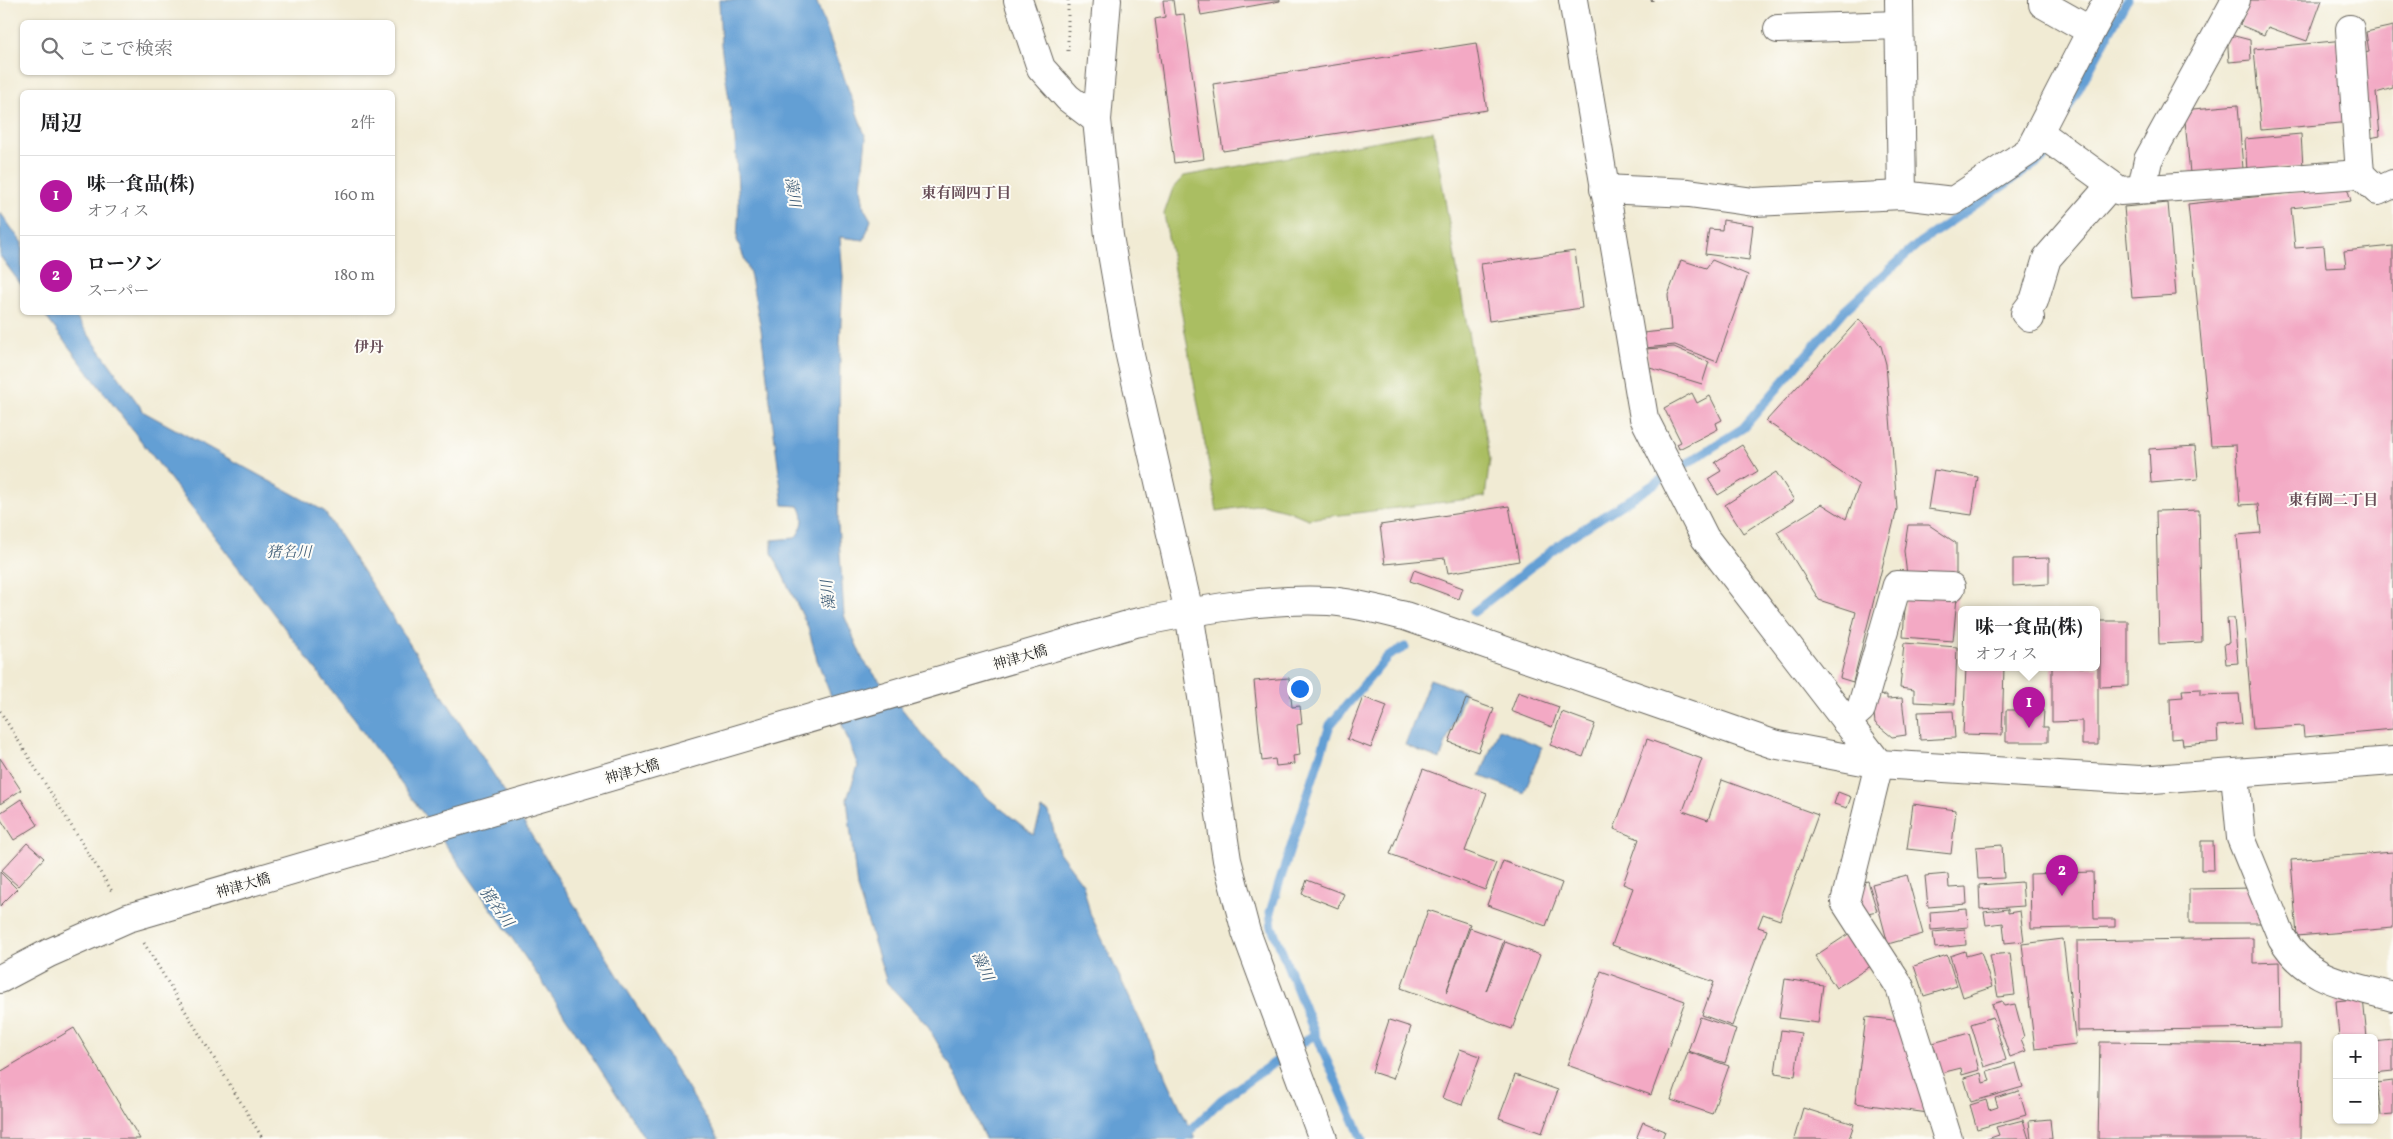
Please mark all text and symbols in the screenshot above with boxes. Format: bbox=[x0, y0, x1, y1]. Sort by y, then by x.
search box bbox=[20, 20, 395, 75]
icon: search bbox=[38, 34, 66, 62]
text: ここで検索 bbox=[78, 37, 173, 63]
text: 周辺 bbox=[40, 110, 82, 139]
text: 2件 bbox=[350, 113, 375, 135]
text: 味一食品(株) bbox=[87, 172, 194, 198]
water label: 藻川 bbox=[779, 176, 805, 211]
district label: 東有岡四丁目 bbox=[921, 184, 1011, 205]
text: 1 bbox=[53, 185, 59, 207]
text: 160 m bbox=[334, 185, 375, 207]
text: オフィス bbox=[87, 201, 149, 223]
text: ローソン bbox=[87, 252, 162, 278]
text: 2 bbox=[52, 265, 60, 287]
text: 180 m bbox=[334, 265, 375, 287]
text: スーパー bbox=[87, 281, 149, 303]
district label: 伊丹 bbox=[354, 338, 384, 359]
district label: 東有岡二丁目 bbox=[2288, 491, 2378, 512]
water label: 猪名川 bbox=[266, 543, 313, 564]
water label: 藻川 bbox=[817, 577, 842, 611]
popup bbox=[1958, 606, 2100, 671]
text: 味一食品(株) bbox=[1975, 615, 2083, 641]
street label: 神津大橋 bbox=[991, 642, 1050, 675]
text: オフィス bbox=[1975, 644, 2038, 666]
your location bbox=[1287, 676, 1313, 702]
pin: 1 bbox=[2013, 687, 2045, 728]
street label: 神津大橋 bbox=[603, 756, 662, 789]
pin: 2 bbox=[2046, 855, 2078, 896]
street label: 神津大橋 bbox=[214, 870, 273, 903]
water label: 猪名川 bbox=[474, 884, 519, 934]
water label: 藻川 bbox=[966, 949, 998, 986]
map controls bbox=[2333, 1034, 2378, 1124]
button: + bbox=[2333, 1034, 2378, 1079]
button: − bbox=[2333, 1079, 2378, 1124]

